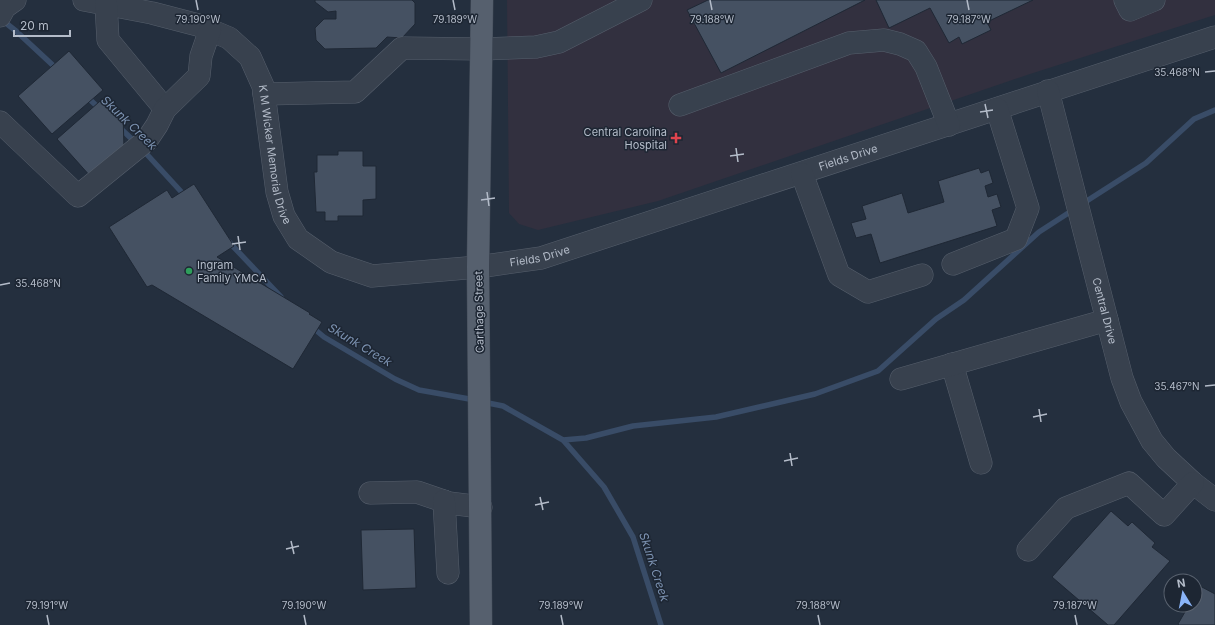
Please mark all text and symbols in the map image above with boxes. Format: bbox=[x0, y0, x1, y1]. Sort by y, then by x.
scale bar bbox=[14, 12, 70, 38]
text: 79.190°W bbox=[176, 13, 220, 25]
text: 79.189°W bbox=[433, 13, 477, 25]
text: 79.188°W bbox=[690, 13, 734, 25]
text: 79.187°W bbox=[947, 13, 991, 25]
text: 20 m bbox=[20, 18, 49, 33]
text: 35.468°N bbox=[1154, 66, 1200, 78]
street label: K M Wicker Memorial Drive bbox=[256, 84, 294, 227]
water label: Skunk Creek bbox=[98, 92, 161, 153]
place label: Central Carolina Hospital bbox=[584, 125, 667, 152]
marker: Central Carolina Hospital bbox=[670, 132, 682, 144]
street label: Fields Drive bbox=[817, 141, 879, 174]
street label: Fields Drive bbox=[509, 242, 571, 269]
place label: Ingram Family YMCA bbox=[197, 258, 267, 285]
marker: Ingram Family YMCA bbox=[184, 266, 194, 276]
street label: Carthage Street bbox=[471, 270, 487, 353]
street label: Central Drive bbox=[1089, 276, 1120, 345]
text: 35.468°N bbox=[15, 277, 61, 289]
water label: Skunk Creek bbox=[326, 320, 395, 370]
text: 35.467°N bbox=[1154, 380, 1200, 392]
water label: Skunk Creek bbox=[636, 530, 673, 604]
north arrow bbox=[1163, 573, 1203, 613]
text: N bbox=[1176, 576, 1187, 591]
text: 79.191°W bbox=[26, 599, 68, 611]
text: 79.190°W bbox=[282, 599, 326, 611]
text: 79.189°W bbox=[539, 599, 583, 611]
text: 79.188°W bbox=[796, 599, 840, 611]
text: 79.187°W bbox=[1053, 599, 1097, 611]

